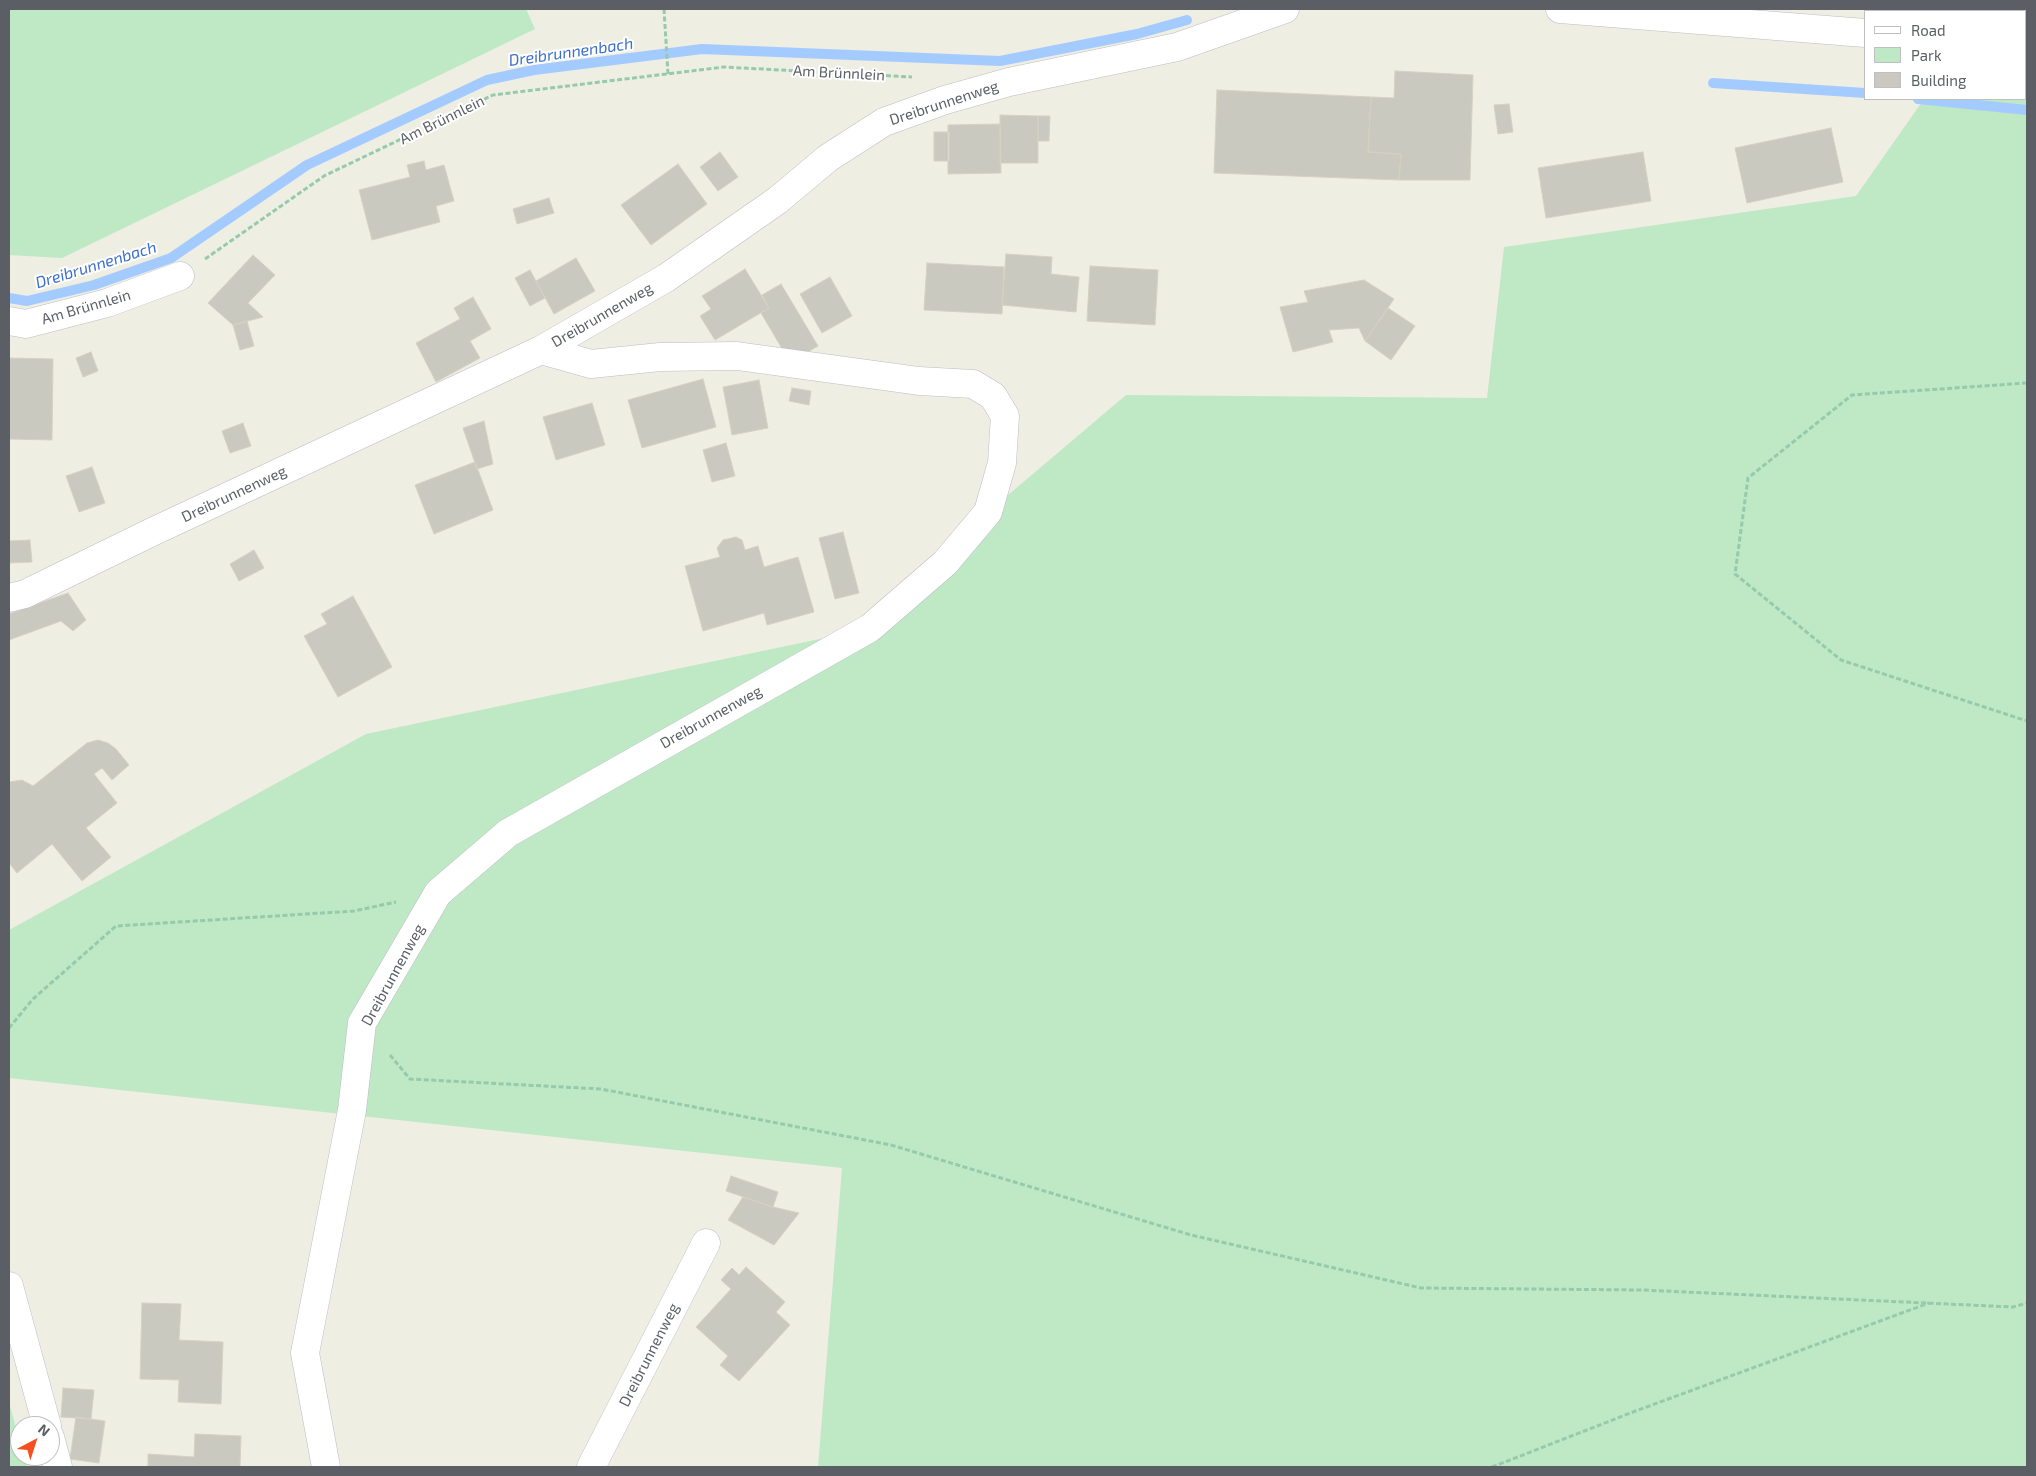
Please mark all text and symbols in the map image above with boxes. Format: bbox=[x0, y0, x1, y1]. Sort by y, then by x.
legend bbox=[1864, 10, 2026, 100]
text: Road bbox=[1911, 21, 1946, 39]
water label: Dreibrunnenbach bbox=[507, 34, 635, 70]
text: Park bbox=[1911, 46, 1942, 64]
street label: Am Brünnlein bbox=[793, 62, 885, 84]
text: Building bbox=[1911, 71, 1966, 89]
street label: Dreibrunnenweg bbox=[887, 77, 1001, 129]
street label: Am Brünnlein bbox=[397, 92, 487, 148]
water label: Dreibrunnenbach bbox=[33, 237, 159, 293]
street label: Dreibrunnenweg bbox=[548, 279, 656, 351]
street label: Am Brünnlein bbox=[39, 286, 133, 328]
street label: Dreibrunnenweg bbox=[179, 462, 289, 526]
street label: Dreibrunnenweg bbox=[657, 682, 765, 752]
street label: Dreibrunnenweg bbox=[358, 921, 428, 1029]
street label: Dreibrunnenweg bbox=[615, 1300, 683, 1410]
north arrow bbox=[10, 1416, 60, 1466]
text: N bbox=[35, 1420, 54, 1440]

